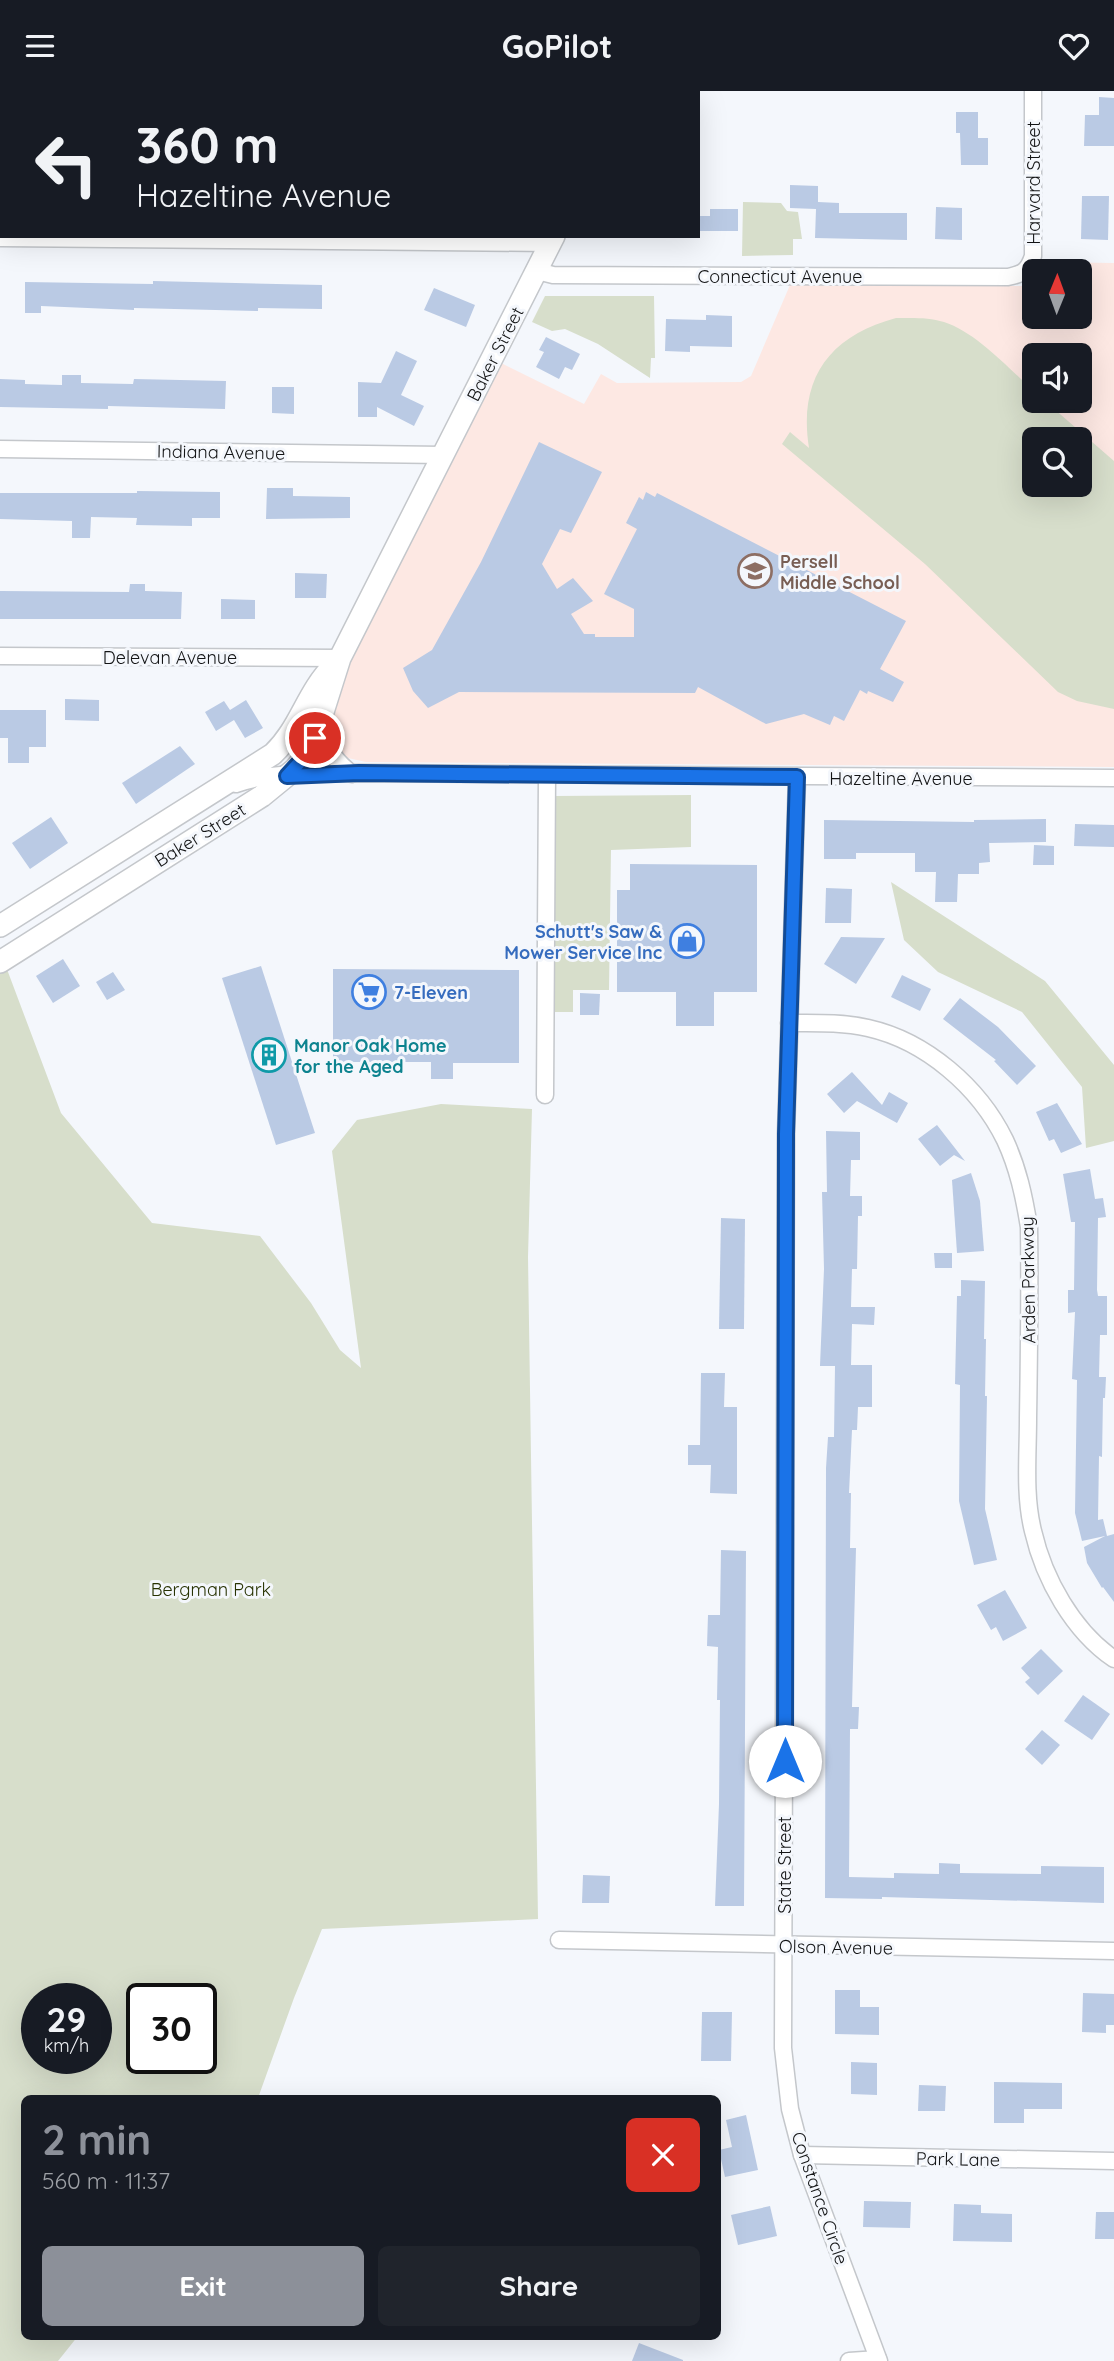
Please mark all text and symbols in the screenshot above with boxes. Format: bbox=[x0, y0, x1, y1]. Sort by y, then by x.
text: GoPilot bbox=[502, 26, 612, 66]
icon: menu bbox=[21, 27, 59, 65]
icon: heart bbox=[1055, 27, 1093, 65]
text: 360 m bbox=[136, 114, 278, 175]
icon: left bbox=[21, 119, 112, 210]
street label: Harvard Street bbox=[1022, 121, 1045, 245]
text: Hazeltine Avenue bbox=[136, 175, 391, 215]
north arrow bbox=[1022, 259, 1092, 329]
map controls bbox=[1022, 259, 1092, 497]
street label: Connecticut Avenue bbox=[697, 265, 863, 288]
street label: Baker Street bbox=[461, 303, 529, 405]
button: sound bbox=[1022, 343, 1092, 413]
button: search bbox=[1022, 427, 1092, 497]
street label: Indiana Avenue bbox=[157, 439, 285, 465]
place label: Persell Middle School bbox=[780, 550, 900, 594]
school or university icon: Persell Middle School bbox=[736, 552, 774, 590]
street label: Delevan Avenue bbox=[103, 646, 237, 669]
pin bbox=[285, 708, 345, 768]
icon: arrive bbox=[296, 719, 334, 757]
street label: Hazeltine Avenue bbox=[829, 767, 973, 790]
street label: Baker Street bbox=[150, 798, 250, 872]
place label: Schutt's Saw & Mower Service Inc bbox=[504, 920, 662, 964]
shop icon: Schutt's Saw & Mower Service Inc bbox=[668, 922, 706, 960]
supermarket icon: 7-Eleven bbox=[350, 973, 388, 1011]
place label: 7-Eleven bbox=[394, 981, 468, 1004]
place label: Manor Oak Home for the Aged bbox=[294, 1034, 447, 1078]
building icon: Manor Oak Home for the Aged bbox=[250, 1036, 288, 1074]
street label: Arden Parkway bbox=[1015, 1216, 1041, 1344]
park label: Bergman Park bbox=[151, 1578, 271, 1601]
position arrow bbox=[748, 1724, 822, 1798]
street label: State Street bbox=[773, 1816, 796, 1914]
street label: Olson Avenue bbox=[779, 1935, 893, 1959]
speed limit sign: 30 bbox=[126, 1983, 217, 2074]
text: 29 bbox=[47, 1997, 86, 2041]
text: km/h bbox=[44, 2034, 89, 2057]
text: 2 min bbox=[42, 2113, 151, 2166]
button: close bbox=[626, 2118, 700, 2192]
street label: Constance Circle bbox=[787, 2129, 853, 2267]
street label: Park Lane bbox=[916, 2147, 1000, 2171]
text: 560 m · 11:37 bbox=[42, 2166, 170, 2195]
button: Exit bbox=[42, 2246, 364, 2326]
button: Share bbox=[378, 2246, 700, 2326]

